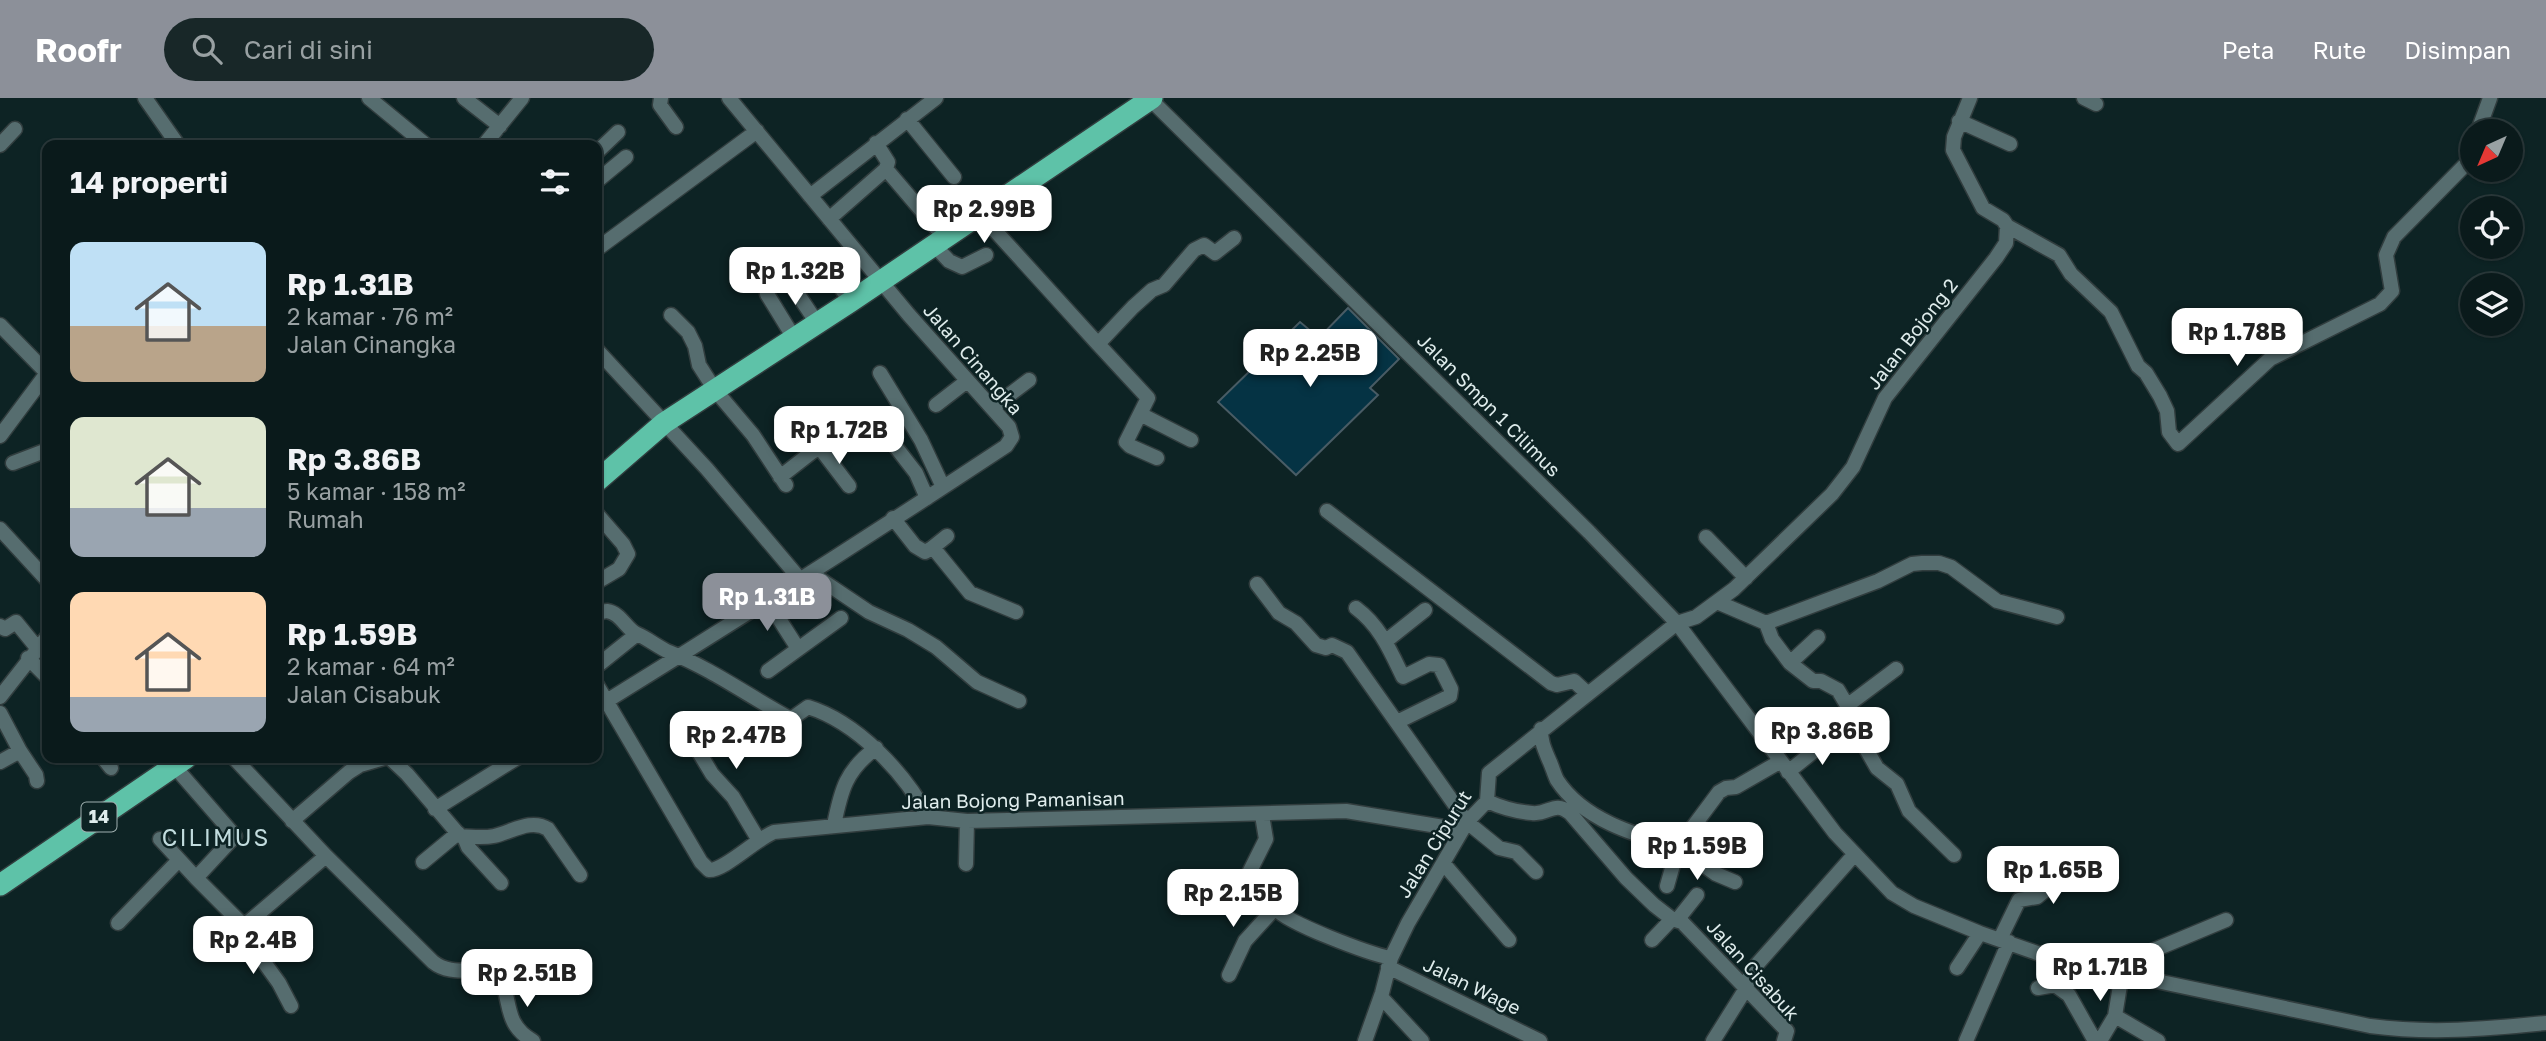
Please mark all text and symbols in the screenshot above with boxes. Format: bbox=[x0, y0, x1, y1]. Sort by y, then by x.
search box bbox=[164, 18, 654, 81]
text: Roofr bbox=[35, 30, 122, 69]
icon: search bbox=[188, 30, 226, 68]
text: Cari di sini bbox=[244, 34, 373, 65]
text: Peta bbox=[2222, 35, 2274, 64]
text: Rute bbox=[2312, 35, 2366, 64]
text: Disimpan bbox=[2404, 35, 2511, 64]
north arrow bbox=[2460, 119, 2524, 182]
map controls bbox=[2460, 119, 2523, 336]
icon: filters bbox=[536, 163, 574, 201]
text: 14 properti bbox=[70, 164, 228, 200]
pin: Rp 2.99B bbox=[912, 186, 1056, 245]
text: Rp 2.99B bbox=[933, 194, 1035, 222]
button: locate bbox=[2460, 196, 2523, 259]
pin: Rp 1.32B bbox=[723, 248, 867, 307]
text: Rp 1.32B bbox=[745, 256, 845, 284]
text: Rp 1.31B bbox=[287, 266, 414, 302]
icon: home bbox=[126, 270, 210, 354]
button: layers bbox=[2460, 273, 2523, 336]
street label: Jalan Bojong 2 bbox=[1861, 274, 1962, 394]
street label: Jalan Cinangka bbox=[919, 298, 1028, 419]
text: 2 kamar · 76 m² bbox=[287, 302, 453, 330]
pin: Rp 1.78B bbox=[2165, 308, 2309, 368]
text: Rp 1.78B bbox=[2188, 317, 2286, 345]
street label: Jalan Smpn 1 Cilimus bbox=[1413, 328, 1566, 481]
text: Jalan Cinangka bbox=[287, 330, 456, 358]
pin: Rp 2.25B bbox=[1238, 330, 1382, 389]
text: Rp 2.25B bbox=[1259, 338, 1361, 366]
pin: Rp 1.72B bbox=[767, 406, 911, 466]
text: Rp 1.72B bbox=[790, 415, 888, 443]
text: Rp 3.86B bbox=[287, 441, 421, 477]
icon: home bbox=[126, 445, 210, 529]
text: 5 kamar · 158 m² bbox=[287, 477, 465, 505]
text: Rumah bbox=[287, 505, 364, 533]
pin: Rp 1.31B bbox=[695, 574, 839, 633]
text: Rp 1.31B bbox=[718, 582, 816, 610]
text: Rp 1.59B bbox=[287, 616, 417, 652]
icon: home bbox=[126, 620, 210, 704]
text: 2 kamar · 64 m² bbox=[287, 652, 455, 680]
text: Jalan Cisabuk bbox=[287, 680, 441, 708]
pin: Rp 3.86B bbox=[1750, 708, 1894, 767]
pin: Rp 2.47B bbox=[664, 712, 808, 771]
text: Rp 3.86B bbox=[1771, 716, 1873, 744]
text: Rp 2.47B bbox=[686, 720, 786, 748]
street label: Jalan Bojong Pamanisan bbox=[901, 786, 1125, 813]
street label: Jalan Cipurut bbox=[1391, 786, 1476, 902]
road number: 14 bbox=[82, 802, 116, 832]
pin: Rp 1.59B bbox=[1625, 822, 1769, 882]
district label: CILIMUS bbox=[162, 823, 270, 851]
text: Rp 1.59B bbox=[1647, 831, 1747, 859]
pin: Rp 1.65B bbox=[1981, 846, 2125, 906]
text: Rp 1.65B bbox=[2003, 855, 2103, 883]
pin: Rp 2.15B bbox=[1161, 870, 1305, 929]
text: Rp 2.15B bbox=[1183, 878, 1283, 906]
street label: Jalan Cisabuk bbox=[1702, 915, 1805, 1025]
pin: Rp 2.4B bbox=[188, 916, 318, 976]
text: Rp 2.4B bbox=[209, 925, 297, 953]
pin: Rp 1.71B bbox=[2028, 944, 2172, 1003]
pin: Rp 2.51B bbox=[455, 950, 599, 1009]
street label: Jalan Wage bbox=[1420, 952, 1525, 1019]
text: Rp 1.71B bbox=[2052, 952, 2148, 980]
text: Rp 2.51B bbox=[477, 958, 577, 986]

